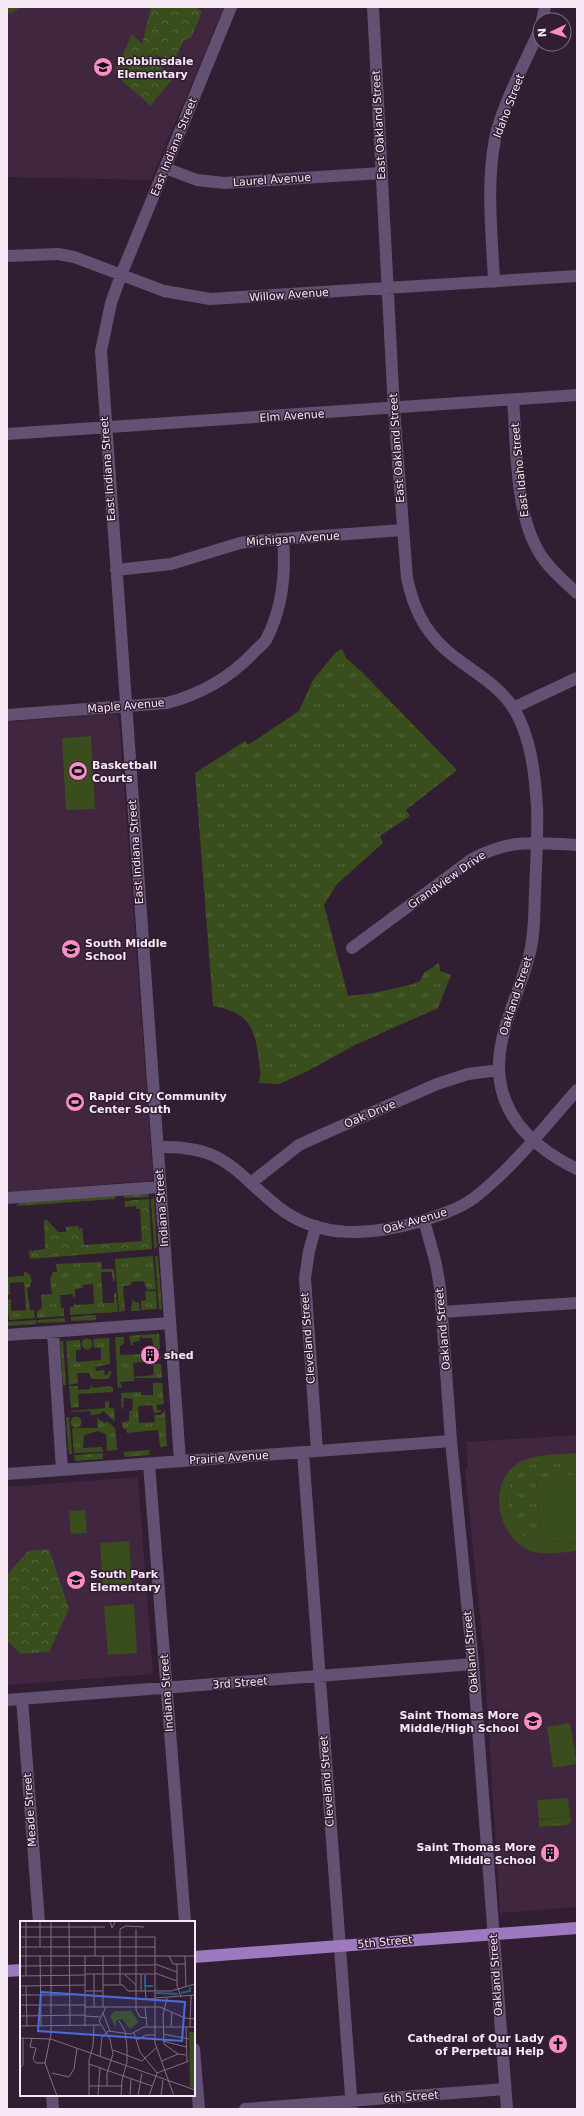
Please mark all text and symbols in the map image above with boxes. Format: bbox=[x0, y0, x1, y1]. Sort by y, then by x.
north arrow bbox=[532, 12, 572, 52]
text: N bbox=[536, 28, 549, 38]
place label: Robbinsdale Elementary bbox=[117, 55, 193, 81]
school or university icon: Robbinsdale Elementary bbox=[92, 56, 114, 78]
street label: East Oakland Street bbox=[370, 69, 388, 180]
street label: Idaho Street bbox=[491, 71, 527, 140]
street label: East Indiana Street bbox=[148, 95, 200, 198]
street label: Laurel Avenue bbox=[232, 171, 312, 189]
street label: Willow Avenue bbox=[249, 286, 330, 304]
street label: East Oakland Street bbox=[387, 392, 407, 503]
street label: Elm Avenue bbox=[259, 407, 325, 425]
street label: East Indiana Street bbox=[98, 416, 118, 522]
street label: East Idaho Street bbox=[509, 421, 531, 518]
street label: Michigan Avenue bbox=[246, 529, 340, 549]
street label: Maple Avenue bbox=[87, 696, 165, 716]
place label: Basketball Courts bbox=[92, 759, 157, 785]
sports icon: Basketball Courts bbox=[67, 760, 89, 782]
street label: East Indiana Street bbox=[126, 799, 146, 905]
street label: Grandview Drive bbox=[406, 848, 489, 912]
place label: South Middle School bbox=[85, 937, 167, 963]
school or university icon: South Middle School bbox=[60, 938, 82, 960]
street label: Oakland Street bbox=[497, 954, 535, 1037]
place label: Rapid City Community Center South bbox=[89, 1090, 227, 1116]
sports icon: Rapid City Community Center South bbox=[64, 1091, 86, 1113]
street label: Oak Drive bbox=[342, 1097, 398, 1131]
street label: Indiana Street bbox=[153, 1168, 171, 1247]
street label: Oak Avenue bbox=[381, 1206, 449, 1236]
street label: Oakland Street bbox=[433, 1287, 453, 1371]
street label: Cleveland Street bbox=[298, 1291, 318, 1384]
building icon: shed bbox=[139, 1344, 161, 1366]
place label: shed bbox=[164, 1349, 194, 1362]
street label: Prairie Avenue bbox=[189, 1449, 269, 1467]
place label: South Park Elementary bbox=[90, 1568, 161, 1594]
school or university icon: South Park Elementary bbox=[65, 1569, 87, 1591]
street label: Oakland Street bbox=[461, 1610, 481, 1694]
street label: Indiana Street bbox=[158, 1653, 176, 1732]
street label: 3rd Street bbox=[212, 1675, 269, 1691]
place label: Saint Thomas More Middle/High School bbox=[399, 1709, 519, 1735]
school or university icon: Saint Thomas More Middle/High School bbox=[522, 1710, 544, 1732]
street label: Cleveland Street bbox=[317, 1734, 337, 1827]
street label: Meade Street bbox=[21, 1772, 39, 1847]
place label: Saint Thomas More Middle School bbox=[416, 1841, 536, 1867]
building icon: Saint Thomas More Middle School bbox=[539, 1842, 561, 1864]
inset map bbox=[20, 1921, 195, 2096]
street label: 5th Street bbox=[357, 1933, 414, 1951]
street label: Oakland Street bbox=[487, 1933, 505, 2017]
place label: Cathedral of Our Lady of Perpetual Help bbox=[408, 2032, 544, 2058]
church icon: Cathedral of Our Lady of Perpetual Help bbox=[547, 2033, 569, 2055]
street label: 6th Street bbox=[383, 2089, 440, 2105]

